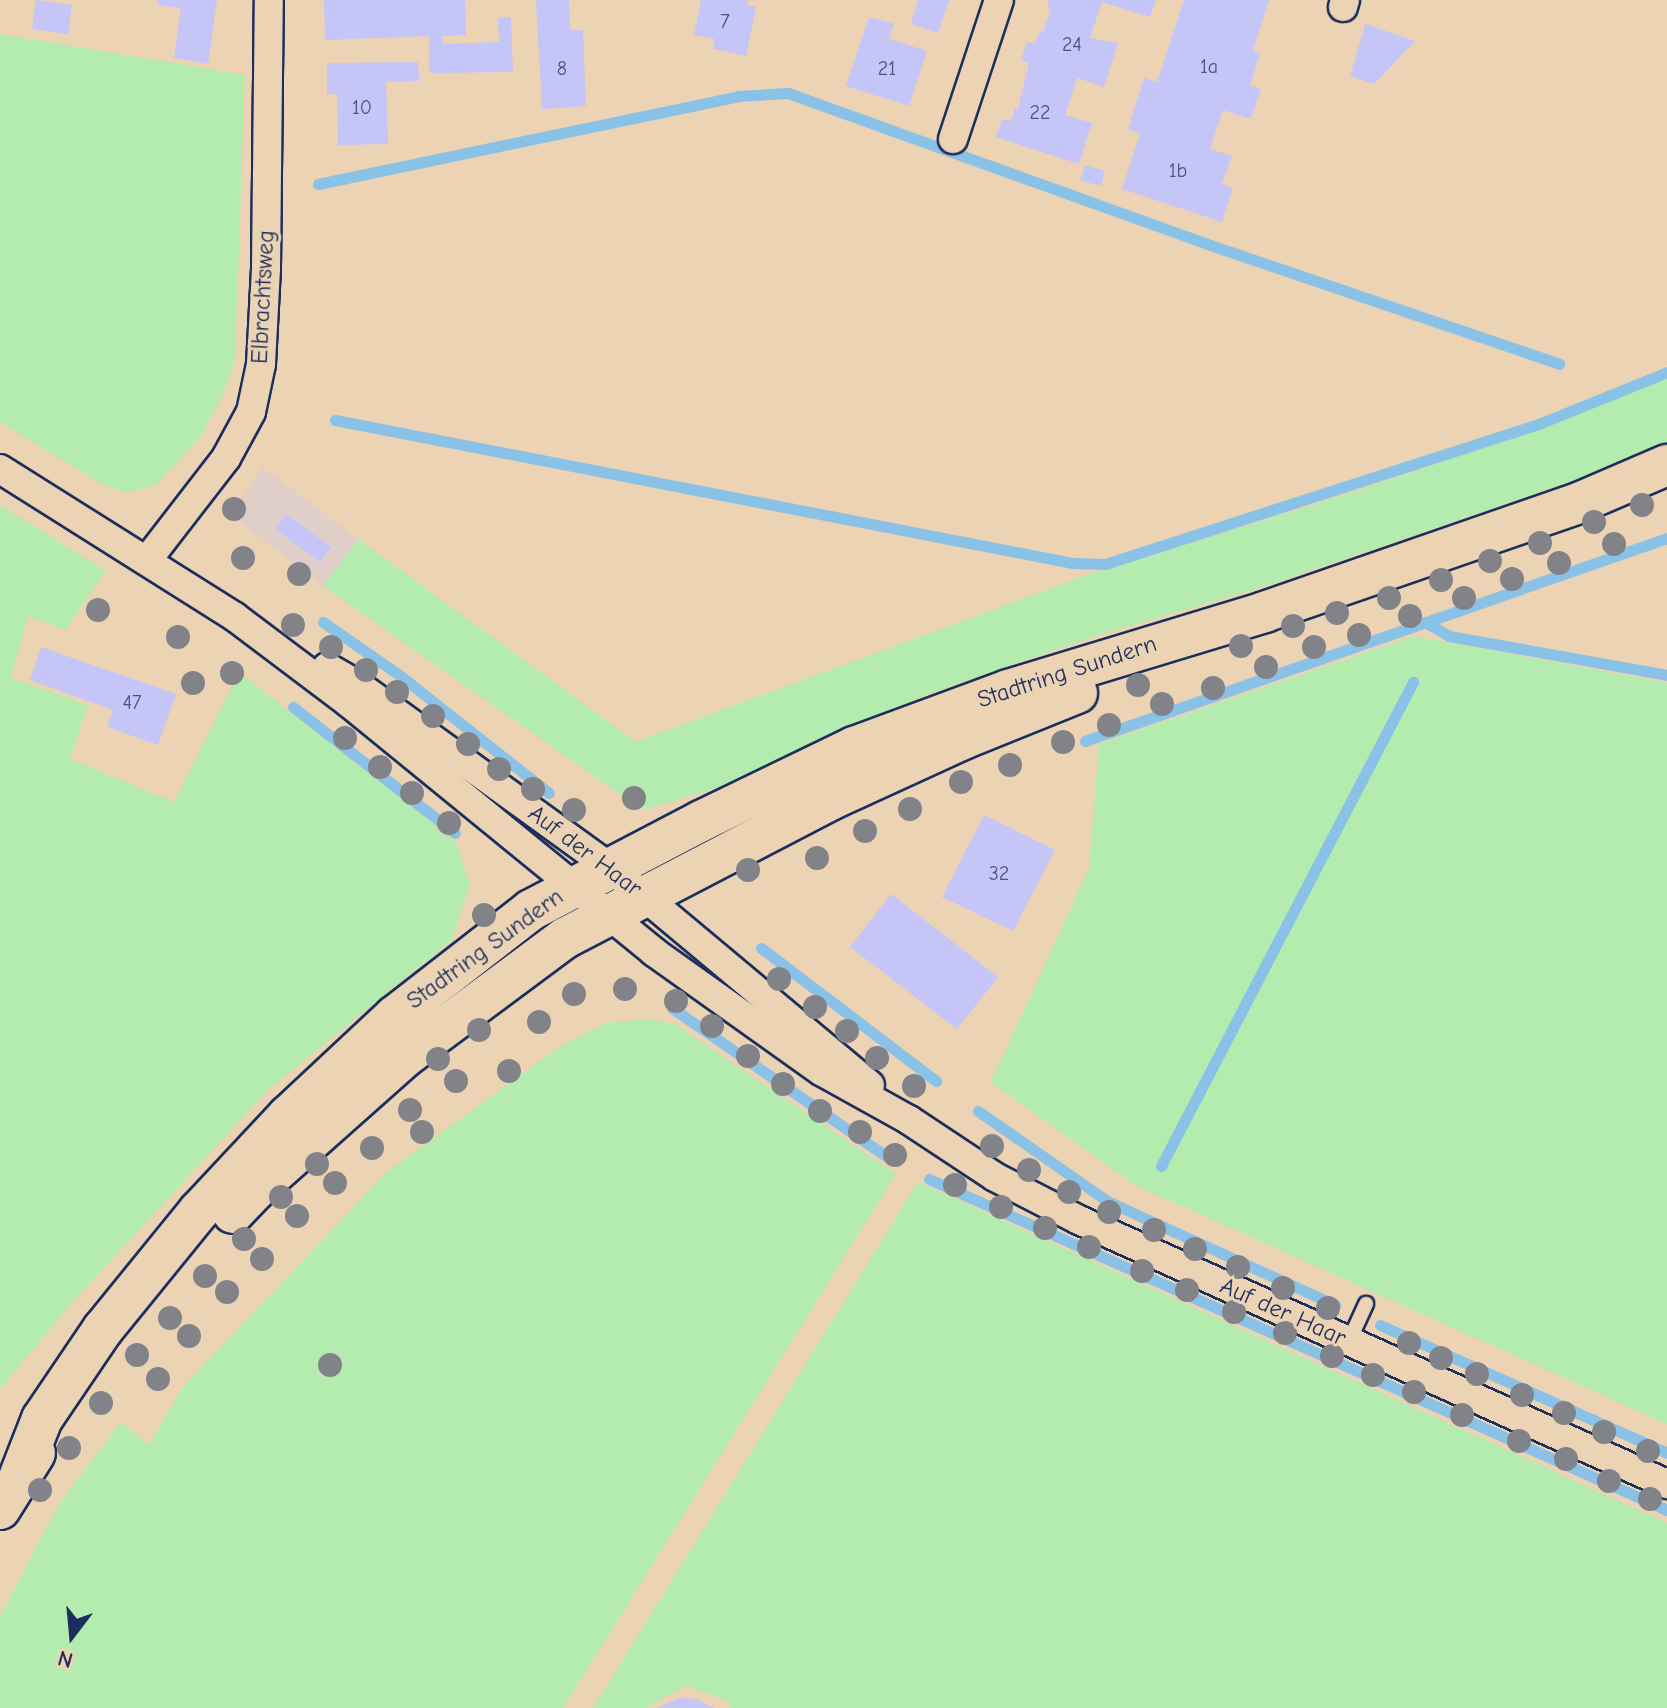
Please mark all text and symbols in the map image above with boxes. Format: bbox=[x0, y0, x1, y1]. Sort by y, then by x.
house number: 7 bbox=[720, 9, 730, 33]
house number: 24 bbox=[1062, 32, 1082, 56]
house number: 1a bbox=[1200, 54, 1218, 78]
house number: 8 bbox=[557, 56, 567, 80]
house number: 21 bbox=[878, 56, 896, 80]
house number: 10 bbox=[352, 95, 372, 119]
house number: 22 bbox=[1030, 100, 1050, 124]
house number: 1b bbox=[1169, 158, 1187, 182]
street label: Elbrachtsweg bbox=[245, 229, 281, 365]
street label: Stadtring Sundern bbox=[974, 629, 1160, 715]
house number: 47 bbox=[122, 690, 142, 714]
street label: Auf der Haar bbox=[522, 799, 648, 903]
house number: 32 bbox=[989, 861, 1009, 885]
street label: Stadtring Sundern bbox=[401, 882, 569, 1016]
street label: Auf der Haar bbox=[1216, 1271, 1350, 1353]
north arrow bbox=[32, 1596, 112, 1676]
text: N bbox=[55, 1645, 76, 1674]

